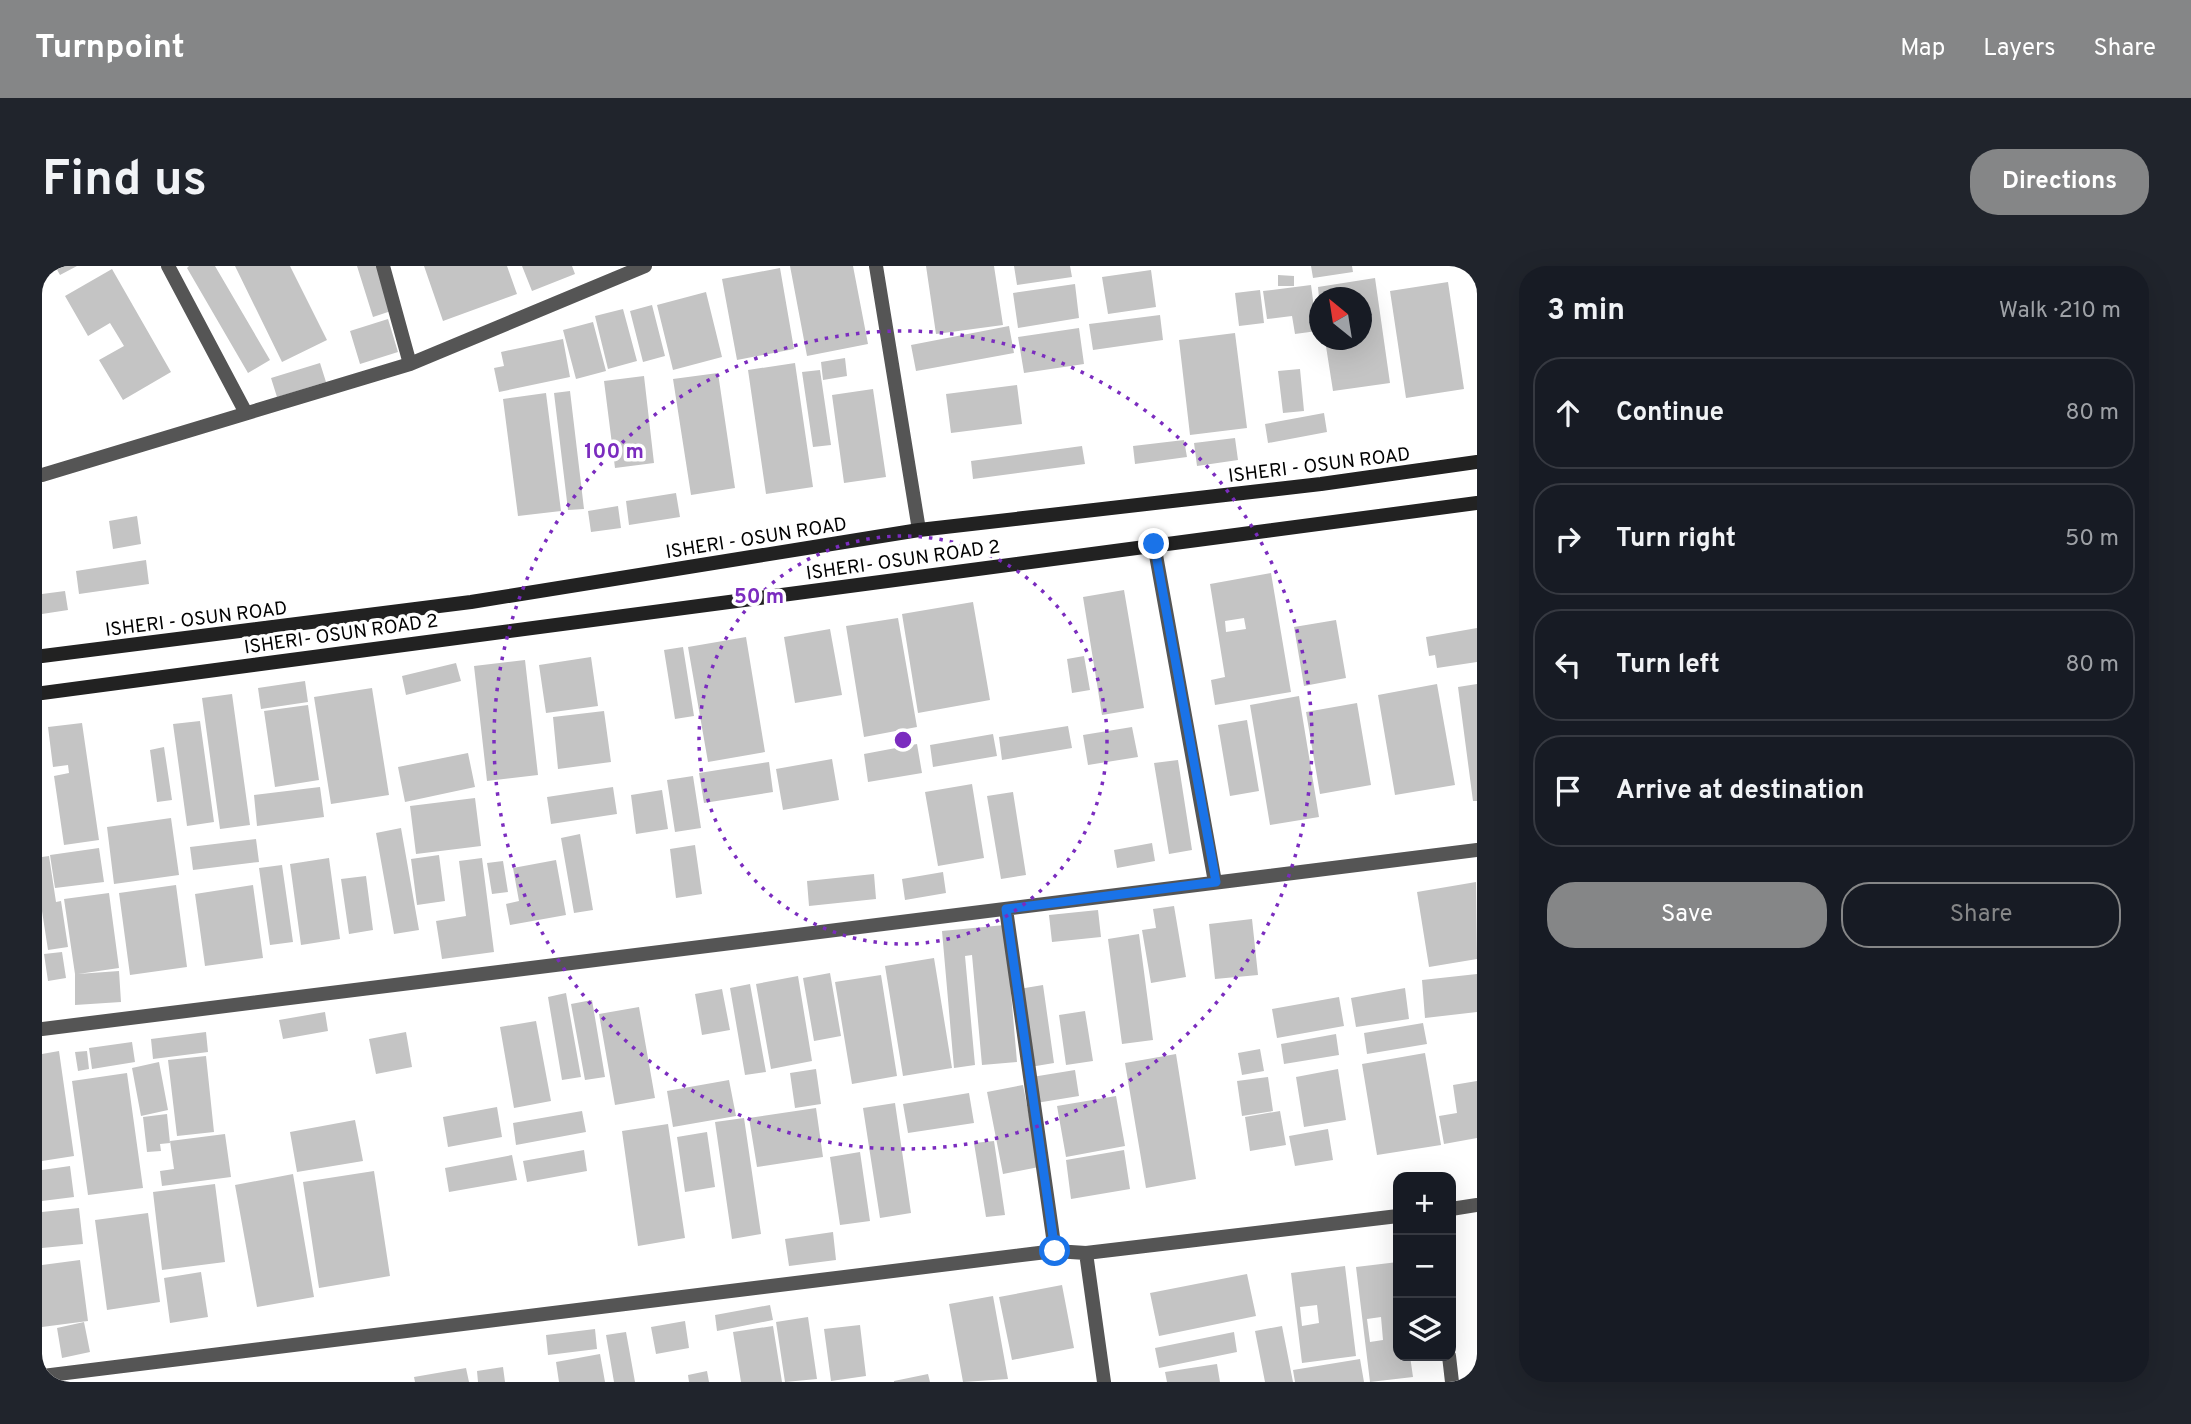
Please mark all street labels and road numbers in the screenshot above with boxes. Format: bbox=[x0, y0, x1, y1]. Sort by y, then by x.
street label: ISHERI - OSUN ROAD bbox=[1227, 443, 1412, 489]
street label: ISHERI - OSUN ROAD bbox=[664, 513, 849, 565]
street label: ISHERI- OSUN ROAD 2 bbox=[805, 535, 1002, 586]
street label: ISHERI - OSUN ROAD bbox=[104, 597, 289, 643]
street label: ISHERI- OSUN ROAD 2 bbox=[243, 609, 440, 660]

